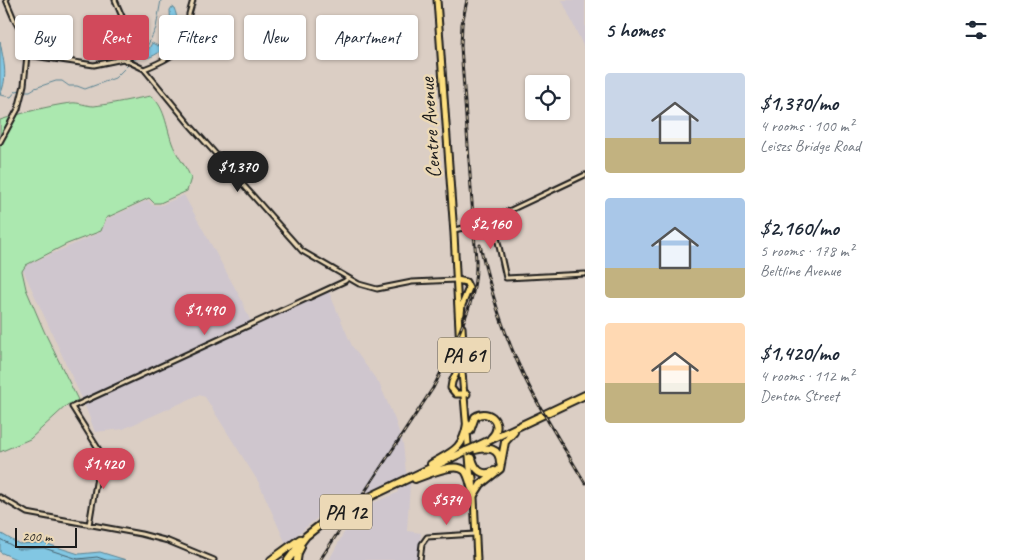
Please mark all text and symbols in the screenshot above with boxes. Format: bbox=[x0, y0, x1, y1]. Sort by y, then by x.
chip: Buy bbox=[15, 15, 73, 60]
chip: Rent bbox=[83, 15, 149, 60]
chip: Filters bbox=[159, 15, 234, 60]
chip: New bbox=[244, 15, 306, 60]
chip: Apartment bbox=[316, 15, 418, 60]
icon: filters bbox=[962, 16, 990, 44]
text: 5 homes bbox=[605, 17, 664, 43]
map controls bbox=[525, 75, 570, 120]
button: locate bbox=[525, 75, 570, 120]
street label: Centre Avenue bbox=[413, 76, 446, 179]
text: $1,370/mo bbox=[760, 90, 838, 116]
icon: home bbox=[645, 93, 705, 153]
text: 4 rooms · 100 m² bbox=[760, 116, 854, 136]
text: Leiszs Bridge Road bbox=[760, 136, 860, 156]
pin: $1,370 bbox=[197, 150, 279, 193]
text: $1,370 bbox=[218, 157, 258, 177]
pin: $2,160 bbox=[450, 208, 532, 250]
text: $2,160 bbox=[471, 214, 511, 234]
text: $2,160/mo bbox=[760, 215, 839, 241]
icon: home bbox=[645, 218, 705, 278]
text: 5 rooms · 178 m² bbox=[760, 241, 854, 261]
text: Beltline Avenue bbox=[760, 261, 841, 281]
pin: $1,490 bbox=[164, 294, 246, 336]
text: $1,490 bbox=[186, 300, 224, 320]
road number: PA 61 bbox=[438, 338, 490, 372]
text: $1,420/mo bbox=[760, 340, 838, 366]
icon: home bbox=[645, 343, 705, 403]
text: 4 rooms · 112 m² bbox=[760, 366, 854, 386]
text: Denton Street bbox=[760, 386, 839, 406]
pin: $1,420 bbox=[63, 448, 145, 490]
text: $1,420 bbox=[84, 454, 124, 474]
pin: $574 bbox=[417, 484, 477, 526]
text: $574 bbox=[433, 490, 461, 510]
road number: PA 12 bbox=[320, 494, 372, 530]
scale bar bbox=[15, 525, 78, 548]
text: 200 m bbox=[22, 528, 52, 545]

